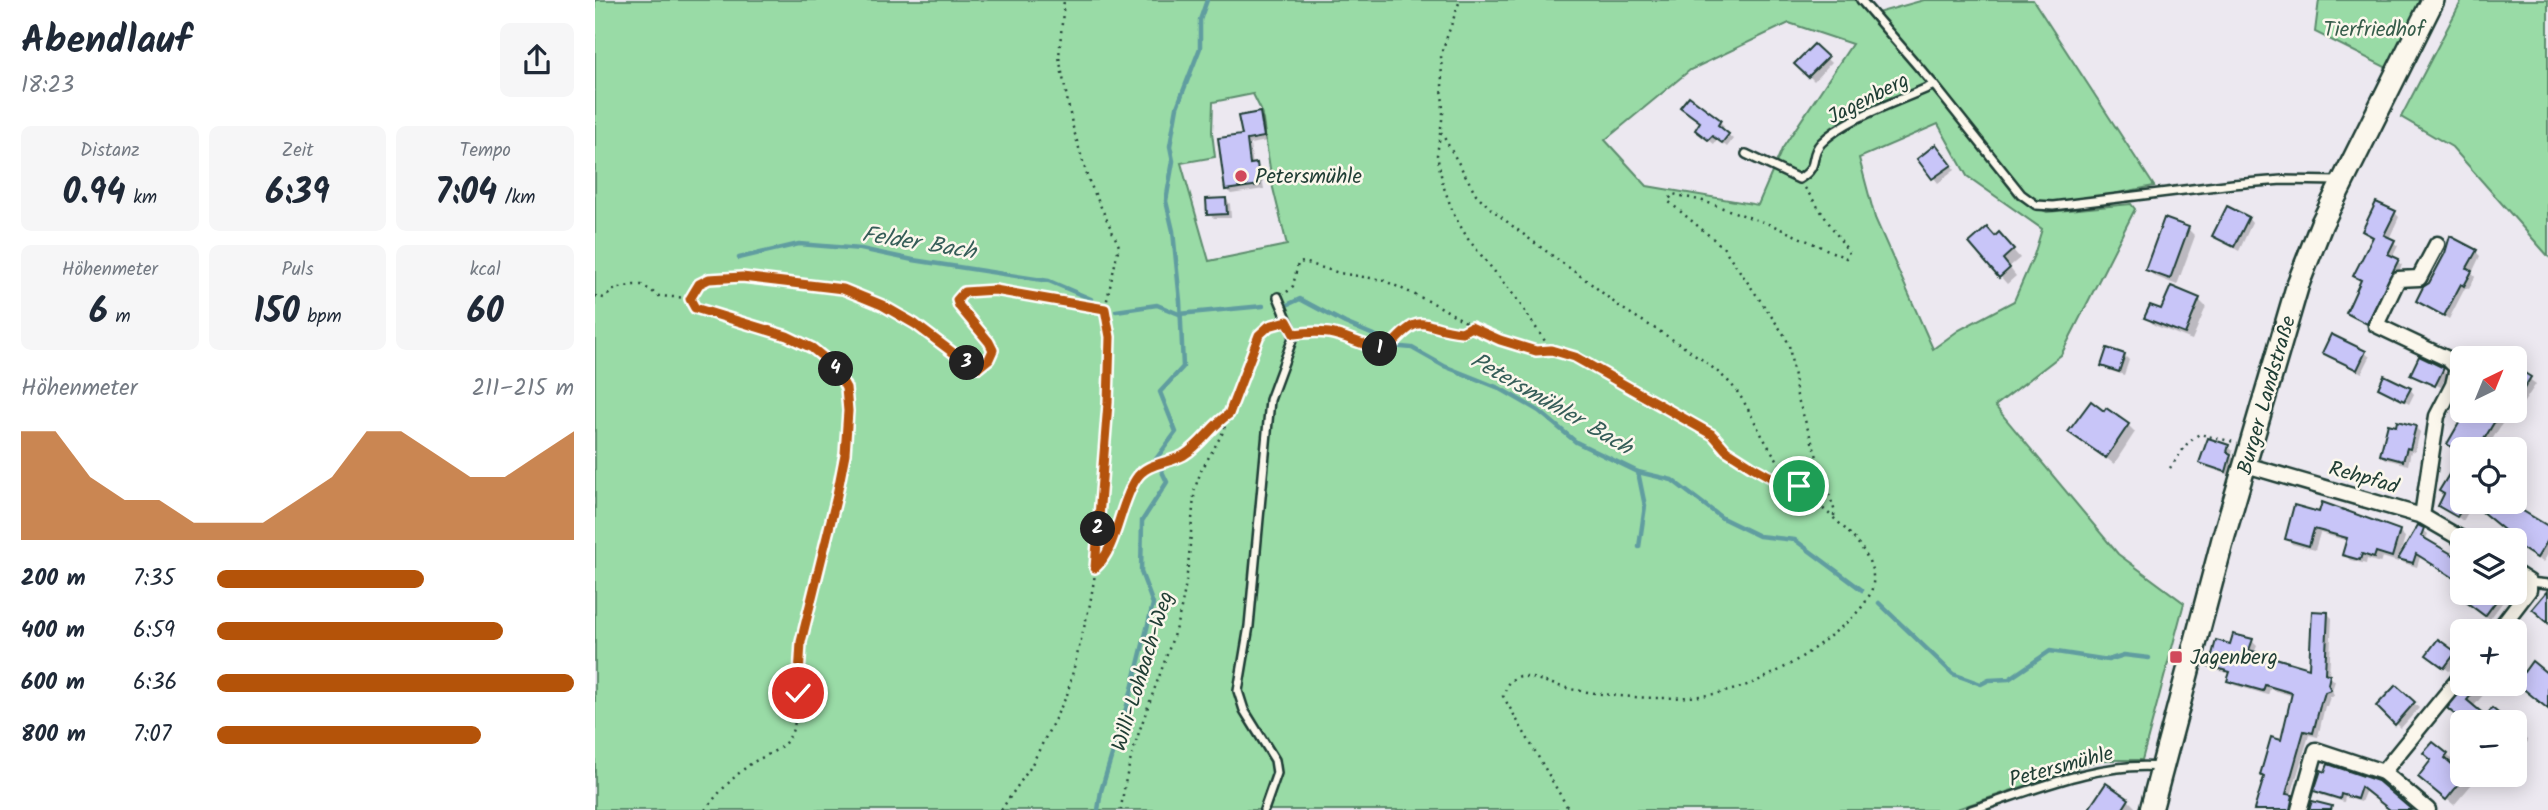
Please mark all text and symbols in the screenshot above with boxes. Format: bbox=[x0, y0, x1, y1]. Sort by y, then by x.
text: Abendlauf bbox=[21, 12, 191, 72]
park label: Tierfriedhof bbox=[2323, 14, 2427, 47]
button: share bbox=[500, 23, 574, 97]
street label: Jagenberg bbox=[1822, 65, 1915, 134]
text: 18:23 bbox=[21, 68, 74, 104]
text: Distanz bbox=[80, 136, 140, 166]
text: Zeit bbox=[281, 136, 314, 166]
text: Tempo bbox=[459, 136, 511, 166]
place label: Petersmühle bbox=[1255, 161, 1363, 194]
text: 0.94 bbox=[62, 166, 126, 222]
text: 6:39 bbox=[265, 166, 330, 222]
text: 7:04 bbox=[435, 166, 497, 222]
marker: Petersmühle bbox=[1233, 168, 1249, 184]
text: km bbox=[126, 183, 157, 213]
text: /km bbox=[497, 183, 535, 213]
water label: Felder Bach bbox=[859, 217, 980, 271]
text: Höhenmeter bbox=[62, 255, 158, 285]
text: Puls bbox=[281, 255, 314, 285]
text: kcal bbox=[470, 255, 501, 285]
text: 6 bbox=[89, 285, 108, 341]
text: 150 bbox=[253, 285, 300, 341]
text: 60 bbox=[467, 285, 504, 341]
text: m bbox=[108, 302, 131, 332]
text: bpm bbox=[300, 302, 342, 332]
street label: Burger Landstraße bbox=[2229, 312, 2306, 479]
pin: 1 bbox=[1363, 332, 1397, 366]
text: 1 bbox=[1377, 333, 1382, 363]
water label: Petersmühler Bach bbox=[1463, 344, 1640, 467]
pin: 3 bbox=[949, 346, 985, 380]
north arrow bbox=[2450, 346, 2527, 424]
map controls bbox=[2450, 346, 2527, 787]
text: 3 bbox=[961, 347, 972, 377]
pin: 4 bbox=[819, 352, 853, 386]
text: 4 bbox=[830, 353, 841, 383]
text: Höhenmeter bbox=[21, 371, 137, 407]
text: 211–215 m bbox=[472, 371, 574, 407]
button: locate bbox=[2450, 437, 2527, 514]
street label: Rehpfad bbox=[2325, 453, 2403, 504]
pin bbox=[1769, 456, 1829, 516]
icon: arrive bbox=[1780, 467, 1818, 505]
pin: 2 bbox=[1081, 512, 1115, 546]
text: 2 bbox=[1092, 513, 1103, 543]
button: layers bbox=[2450, 528, 2527, 605]
text: 200 m bbox=[21, 561, 86, 597]
text: 7:35 bbox=[133, 561, 175, 597]
street label: Willi-Lohbach-Weg bbox=[1103, 587, 1183, 755]
text: 400 m bbox=[21, 613, 85, 649]
text: 6:59 bbox=[133, 613, 175, 649]
button: + bbox=[2450, 619, 2527, 696]
place label: Jagenberg bbox=[2190, 642, 2278, 675]
marker: Jagenberg bbox=[2168, 649, 2184, 665]
pin bbox=[768, 663, 828, 723]
text: 600 m bbox=[21, 665, 85, 701]
text: 6:36 bbox=[133, 665, 177, 701]
icon: check bbox=[779, 674, 817, 712]
button: − bbox=[2450, 710, 2527, 787]
text: 800 m bbox=[21, 717, 86, 753]
text: 7:07 bbox=[133, 717, 171, 753]
street label: Petersmühle bbox=[2005, 738, 2118, 797]

